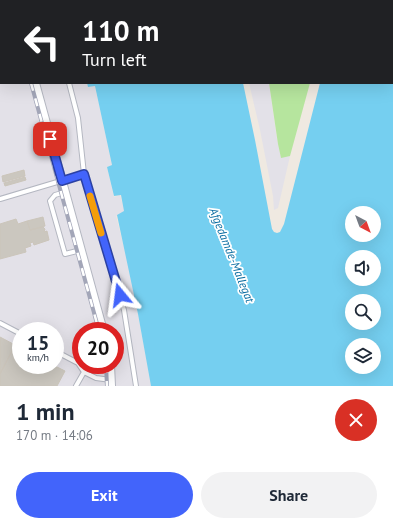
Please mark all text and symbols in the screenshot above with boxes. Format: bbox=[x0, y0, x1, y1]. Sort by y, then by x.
text: 110 m bbox=[82, 12, 159, 49]
icon: left bbox=[16, 16, 68, 68]
text: Turn left bbox=[82, 48, 147, 71]
pin bbox=[33, 122, 67, 156]
icon: arrive bbox=[39, 128, 61, 150]
water label: Afgedamde-Mallegat bbox=[206, 204, 258, 306]
north arrow bbox=[345, 206, 381, 242]
map controls bbox=[345, 206, 381, 374]
button: sound bbox=[345, 250, 381, 286]
position arrow bbox=[99, 274, 141, 316]
button: search bbox=[345, 294, 381, 330]
speed limit sign: 20 bbox=[72, 322, 124, 374]
text: 15 bbox=[27, 330, 49, 356]
button: layers bbox=[345, 338, 381, 374]
text: km/h bbox=[27, 351, 49, 364]
text: 1 min bbox=[16, 396, 75, 427]
button: close bbox=[335, 399, 377, 441]
text: 170 m · 14:06 bbox=[16, 427, 93, 444]
button: Exit bbox=[16, 472, 193, 518]
button: Share bbox=[201, 472, 377, 518]

